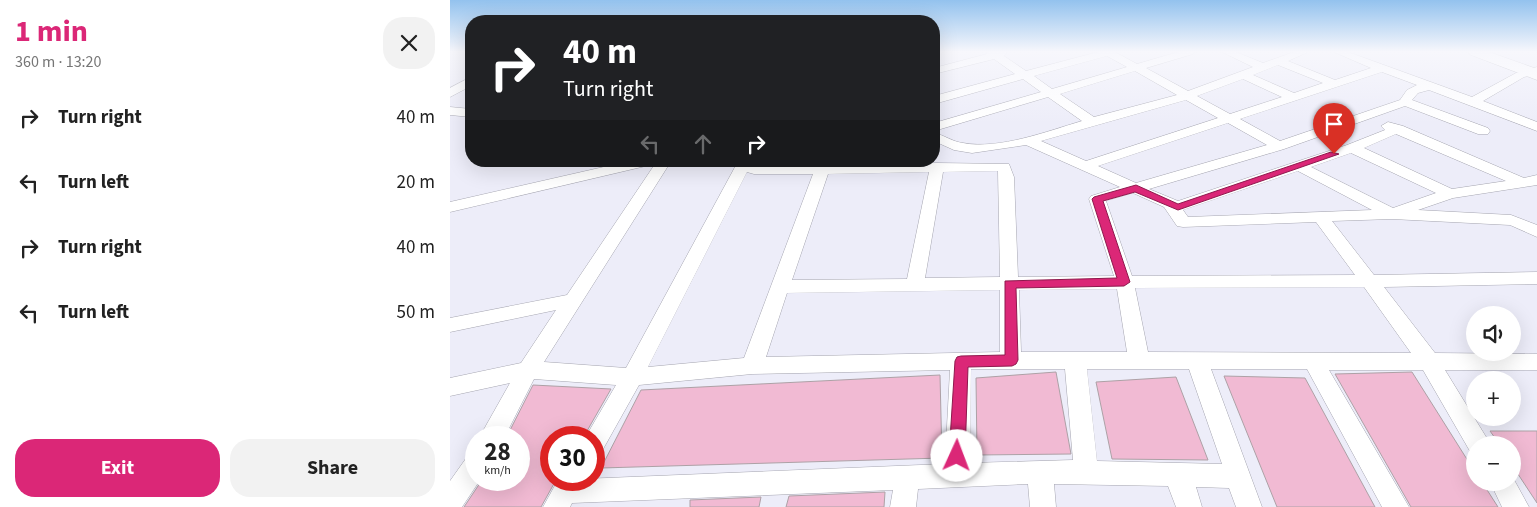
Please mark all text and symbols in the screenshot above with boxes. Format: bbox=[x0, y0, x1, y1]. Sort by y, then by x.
text: 1 min bbox=[15, 10, 88, 53]
button: close bbox=[383, 17, 435, 69]
text: 40 m bbox=[563, 27, 637, 77]
icon: right bbox=[480, 35, 545, 100]
text: 360 m · 13:20 bbox=[15, 51, 102, 73]
text: Turn right bbox=[563, 73, 653, 105]
pin bbox=[1313, 103, 1355, 154]
icon: right bbox=[15, 104, 43, 132]
text: Turn right bbox=[58, 104, 142, 131]
text: 40 m bbox=[397, 104, 435, 131]
icon: arrive bbox=[1320, 110, 1348, 138]
icon: left bbox=[636, 130, 664, 158]
icon: ahead bbox=[689, 130, 717, 158]
icon: right bbox=[742, 130, 770, 158]
icon: left bbox=[15, 169, 43, 197]
text: Turn left bbox=[58, 169, 129, 196]
text: 20 m bbox=[397, 169, 435, 196]
icon: right bbox=[15, 234, 43, 262]
text: Turn right bbox=[58, 234, 142, 261]
text: 40 m bbox=[397, 234, 435, 261]
icon: left bbox=[15, 299, 43, 327]
text: Turn left bbox=[58, 299, 129, 326]
text: 50 m bbox=[397, 299, 435, 326]
map controls bbox=[1466, 306, 1521, 491]
button: sound bbox=[1466, 306, 1521, 361]
button: + bbox=[1466, 371, 1521, 426]
speed limit sign: 30 bbox=[540, 426, 605, 491]
position arrow bbox=[930, 429, 982, 481]
text: 28 bbox=[484, 434, 511, 470]
button: − bbox=[1466, 436, 1521, 491]
button: Exit bbox=[15, 439, 220, 497]
button: Share bbox=[230, 439, 435, 497]
text: km/h bbox=[484, 462, 511, 479]

